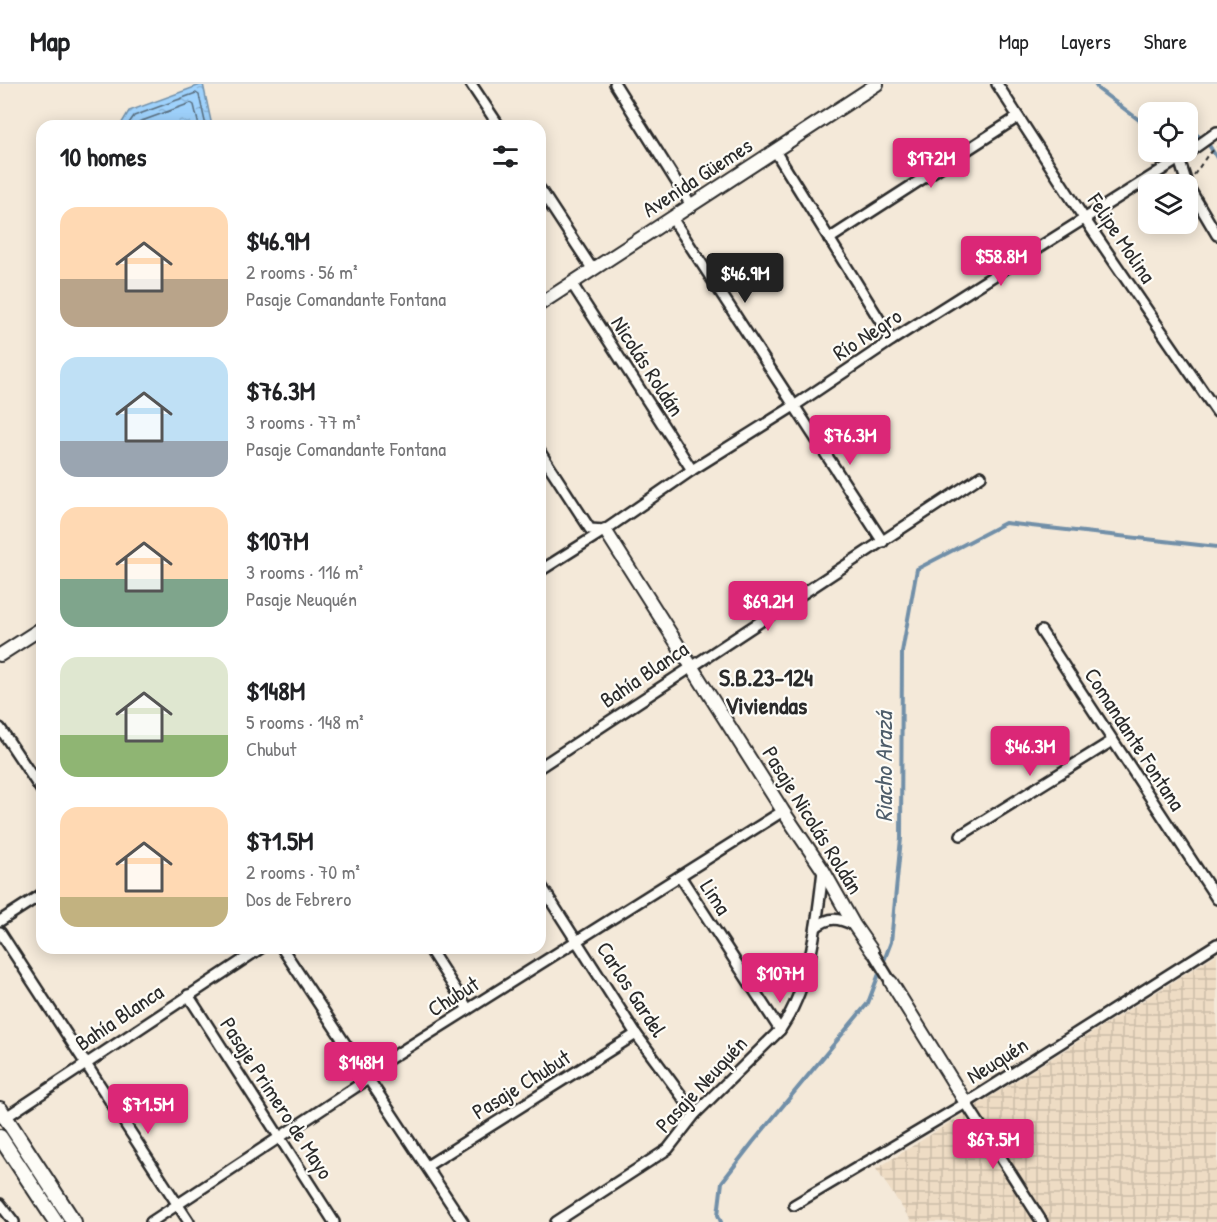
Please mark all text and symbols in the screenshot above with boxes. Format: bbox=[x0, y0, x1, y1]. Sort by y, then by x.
text: Map bbox=[30, 22, 70, 60]
text: Map bbox=[999, 27, 1028, 56]
text: Layers bbox=[1061, 27, 1111, 56]
text: Share bbox=[1144, 27, 1187, 56]
map controls bbox=[1138, 102, 1198, 234]
button: locate bbox=[1138, 102, 1198, 162]
street label: Avenida Güemes bbox=[636, 130, 758, 224]
pin: $172M bbox=[889, 138, 973, 189]
text: 10 homes bbox=[60, 139, 147, 174]
icon: filters bbox=[489, 140, 522, 173]
text: $172M bbox=[907, 144, 955, 171]
button: layers bbox=[1138, 174, 1198, 234]
street label: Felipe Molina bbox=[1080, 186, 1163, 289]
text: $46.9M bbox=[246, 223, 310, 258]
icon: home bbox=[108, 231, 180, 303]
pin: $58.8M bbox=[952, 236, 1050, 287]
text: $58.8M bbox=[975, 242, 1027, 269]
pin: $46.9M bbox=[696, 253, 794, 304]
text: 2 rooms · 56 m² bbox=[246, 258, 358, 285]
text: $46.9M bbox=[720, 259, 770, 286]
text: Pasaje Comandante Fontana bbox=[246, 285, 446, 312]
street label: Río Negro bbox=[827, 301, 907, 367]
street label: Nicolás Roldán bbox=[604, 310, 692, 422]
text: $76.3M bbox=[246, 373, 315, 408]
icon: home bbox=[108, 381, 180, 453]
text: 3 rooms · 77 m² bbox=[246, 408, 360, 435]
pin: $76.3M bbox=[801, 415, 899, 466]
text: $76.3M bbox=[823, 421, 877, 448]
text: Pasaje Comandante Fontana bbox=[246, 435, 446, 462]
text: $107M bbox=[246, 523, 309, 558]
icon: home bbox=[108, 531, 180, 603]
text: 3 rooms · 116 m² bbox=[246, 558, 363, 585]
pin: $69.2M bbox=[719, 581, 817, 632]
text: Pasaje Neuquén bbox=[246, 585, 357, 612]
text: $69.2M bbox=[743, 587, 794, 614]
street label: Bahía Blanca bbox=[594, 633, 694, 715]
district label: S.B.23-124 Viviendas bbox=[719, 661, 813, 721]
street label: Comandante Fontana bbox=[1078, 662, 1193, 817]
text: $148M bbox=[246, 673, 305, 708]
icon: home bbox=[108, 681, 180, 753]
text: 5 rooms · 148 m² bbox=[246, 708, 364, 735]
water label: Riacho Arazá bbox=[867, 709, 899, 822]
pin: $46.3M bbox=[981, 726, 1079, 777]
text: $46.3M bbox=[1005, 732, 1055, 759]
text: Chubut bbox=[246, 735, 296, 762]
street label: Pasaje Nicolás Roldán bbox=[755, 740, 871, 900]
text: $71.5M bbox=[246, 823, 314, 858]
icon: home bbox=[108, 831, 180, 903]
text: 2 rooms · 70 m² bbox=[246, 858, 360, 885]
street label: Lima bbox=[693, 873, 739, 921]
text: Dos de Febrero bbox=[246, 885, 351, 912]
street label: Carlos Gardel bbox=[590, 935, 674, 1043]
pin: $107M bbox=[738, 953, 822, 1004]
text: $107M bbox=[756, 959, 804, 986]
street label: Chubut bbox=[422, 968, 485, 1023]
street label: Bahía Blanca bbox=[69, 976, 169, 1058]
street label: Pasaje Primero de Mayo bbox=[213, 1011, 341, 1185]
street label: Pasaje Neuquén bbox=[648, 1029, 754, 1139]
street label: Neuquén bbox=[961, 1030, 1033, 1090]
pin: $148M bbox=[319, 1042, 403, 1093]
street label: Pasaje Chubut bbox=[466, 1042, 576, 1126]
text: $148M bbox=[338, 1048, 384, 1075]
pin: $71.5M bbox=[99, 1084, 197, 1135]
text: $71.5M bbox=[122, 1090, 174, 1117]
pin: $67.5M bbox=[944, 1119, 1042, 1170]
text: $67.5M bbox=[967, 1125, 1019, 1152]

